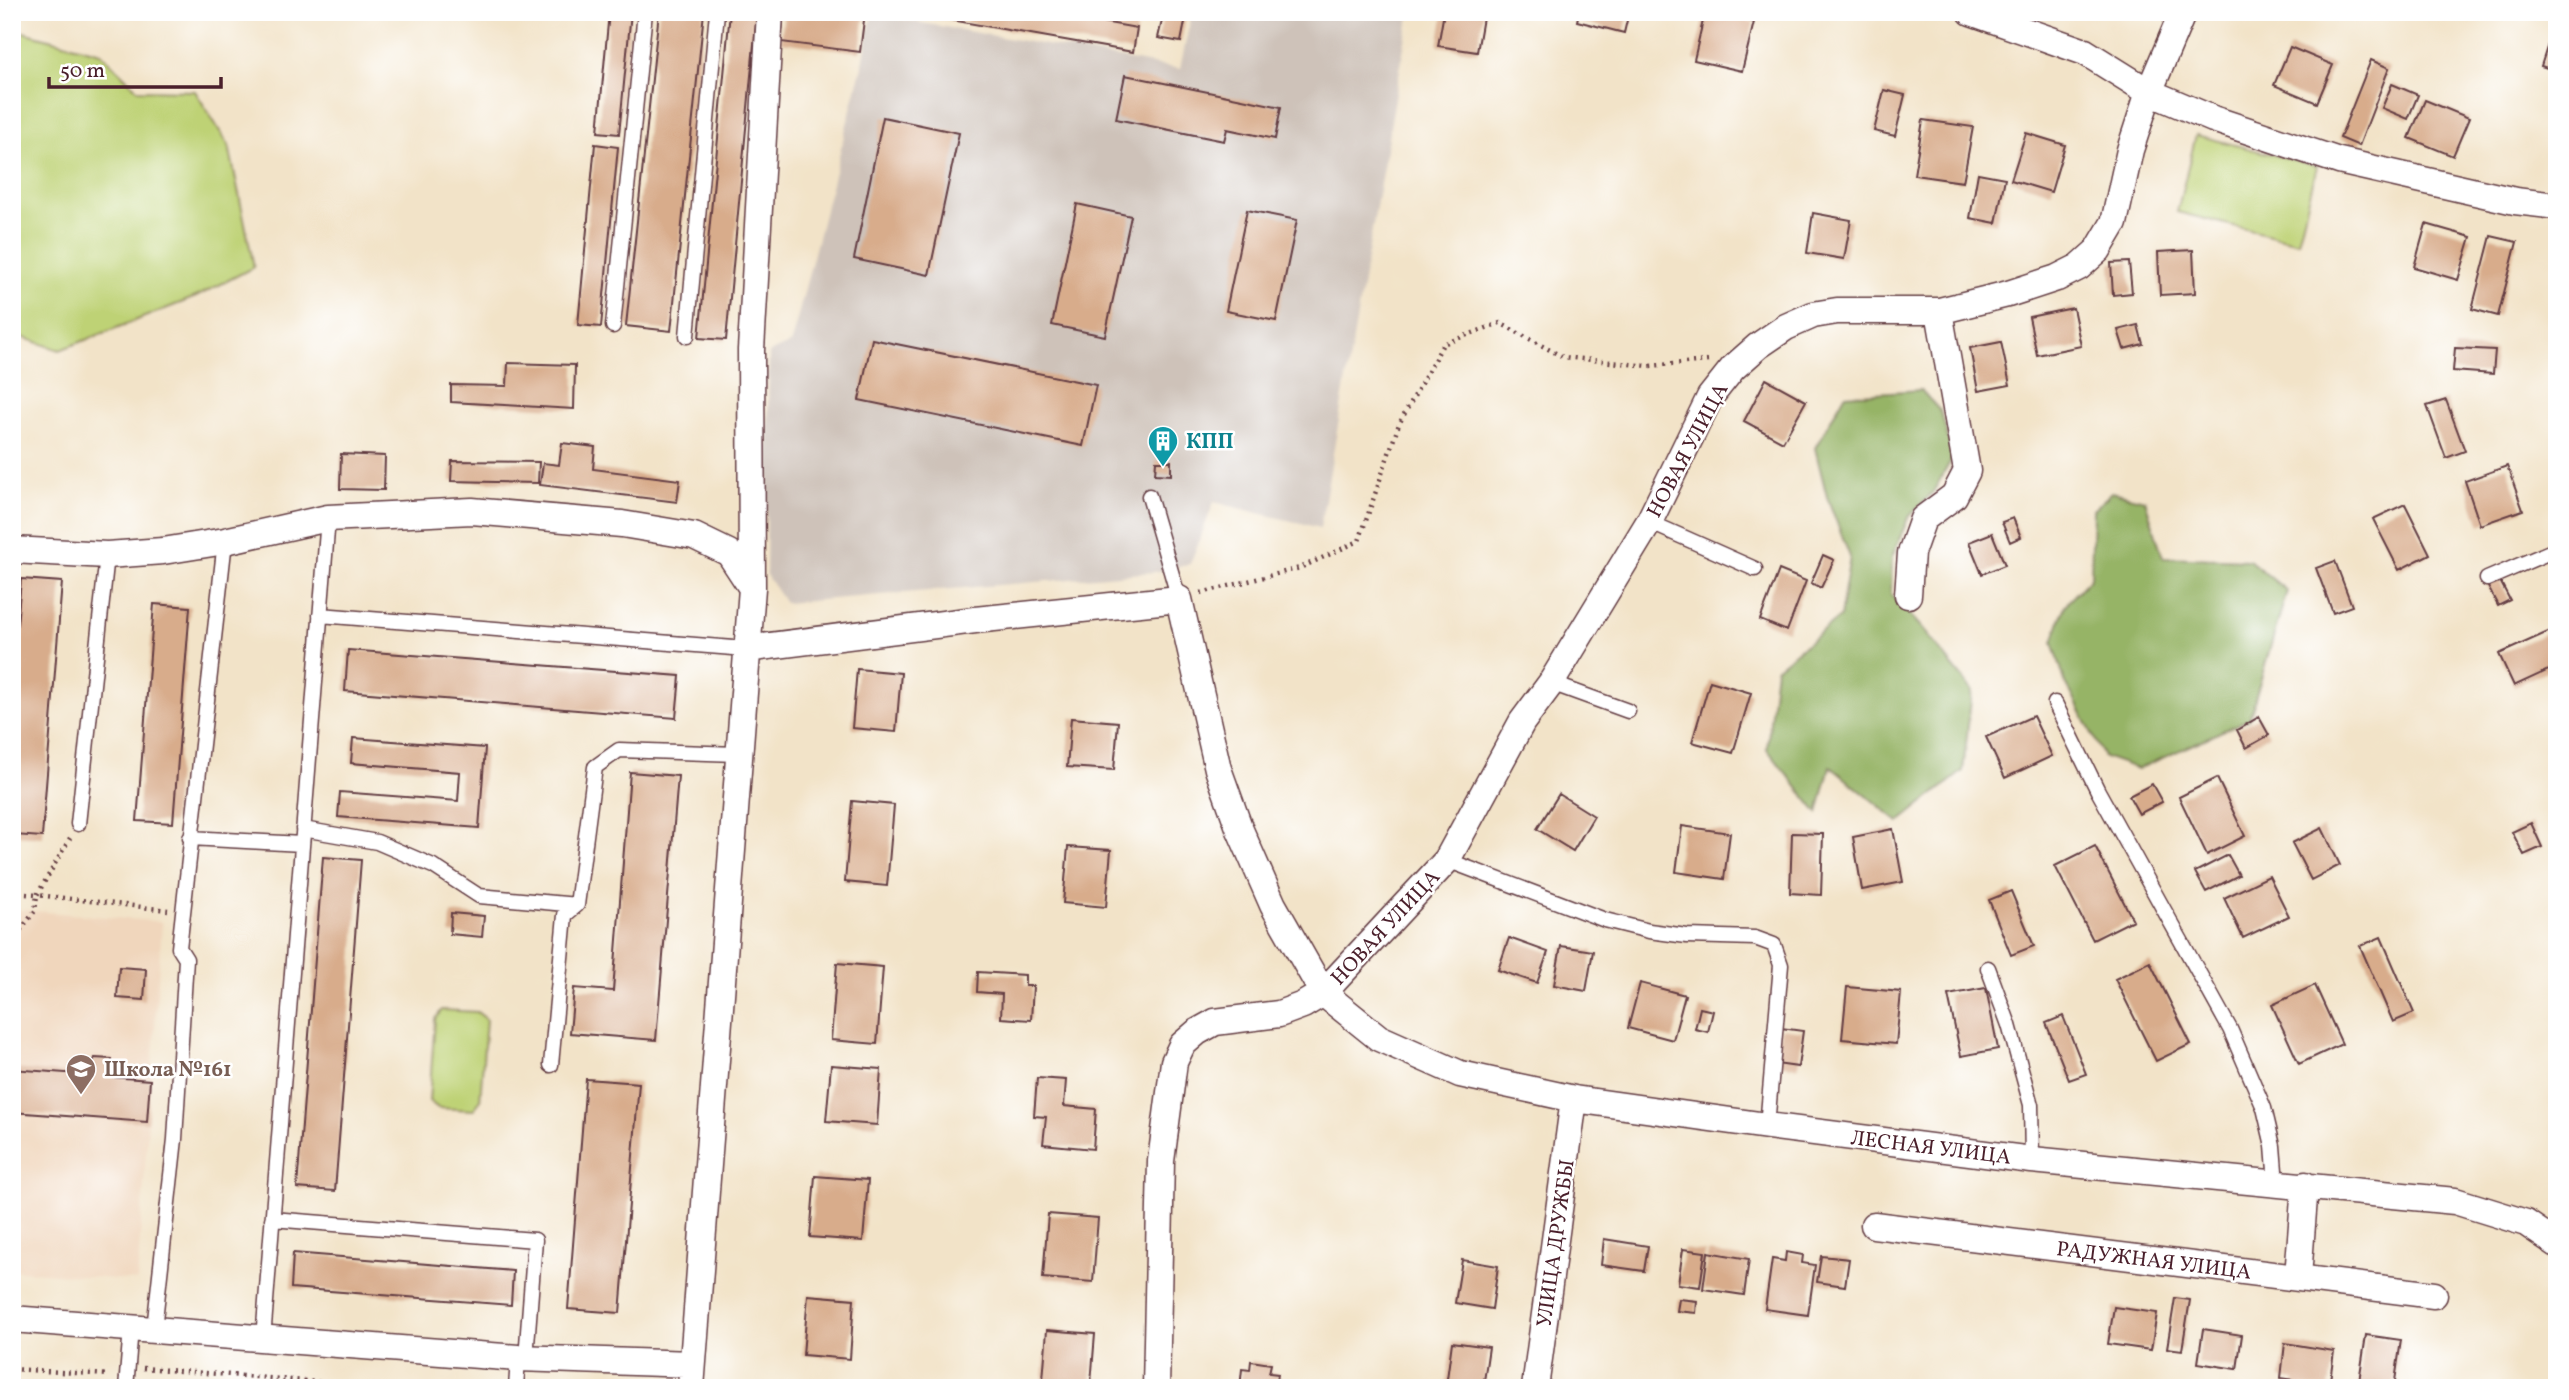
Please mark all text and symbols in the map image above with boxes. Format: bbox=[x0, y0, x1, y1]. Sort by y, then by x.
scale bar bbox=[49, 46, 220, 90]
text: 50 m bbox=[60, 57, 105, 86]
street label: НОВАЯ УЛИЦА bbox=[1641, 378, 1736, 523]
building icon: КПП bbox=[1146, 424, 1180, 468]
place label: КПП bbox=[1186, 428, 1234, 457]
street label: НОВАЯ УЛИЦА bbox=[1325, 864, 1448, 992]
school or university icon: Школа №161 bbox=[64, 1052, 98, 1096]
place label: Школа №161 bbox=[104, 1056, 231, 1085]
street label: ЛЕСНАЯ УЛИЦА bbox=[1849, 1124, 2013, 1173]
street label: УЛИЦА ДРУЖБЫ bbox=[1530, 1157, 1583, 1329]
street label: РАДУЖНАЯ УЛИЦА bbox=[2055, 1235, 2253, 1288]

